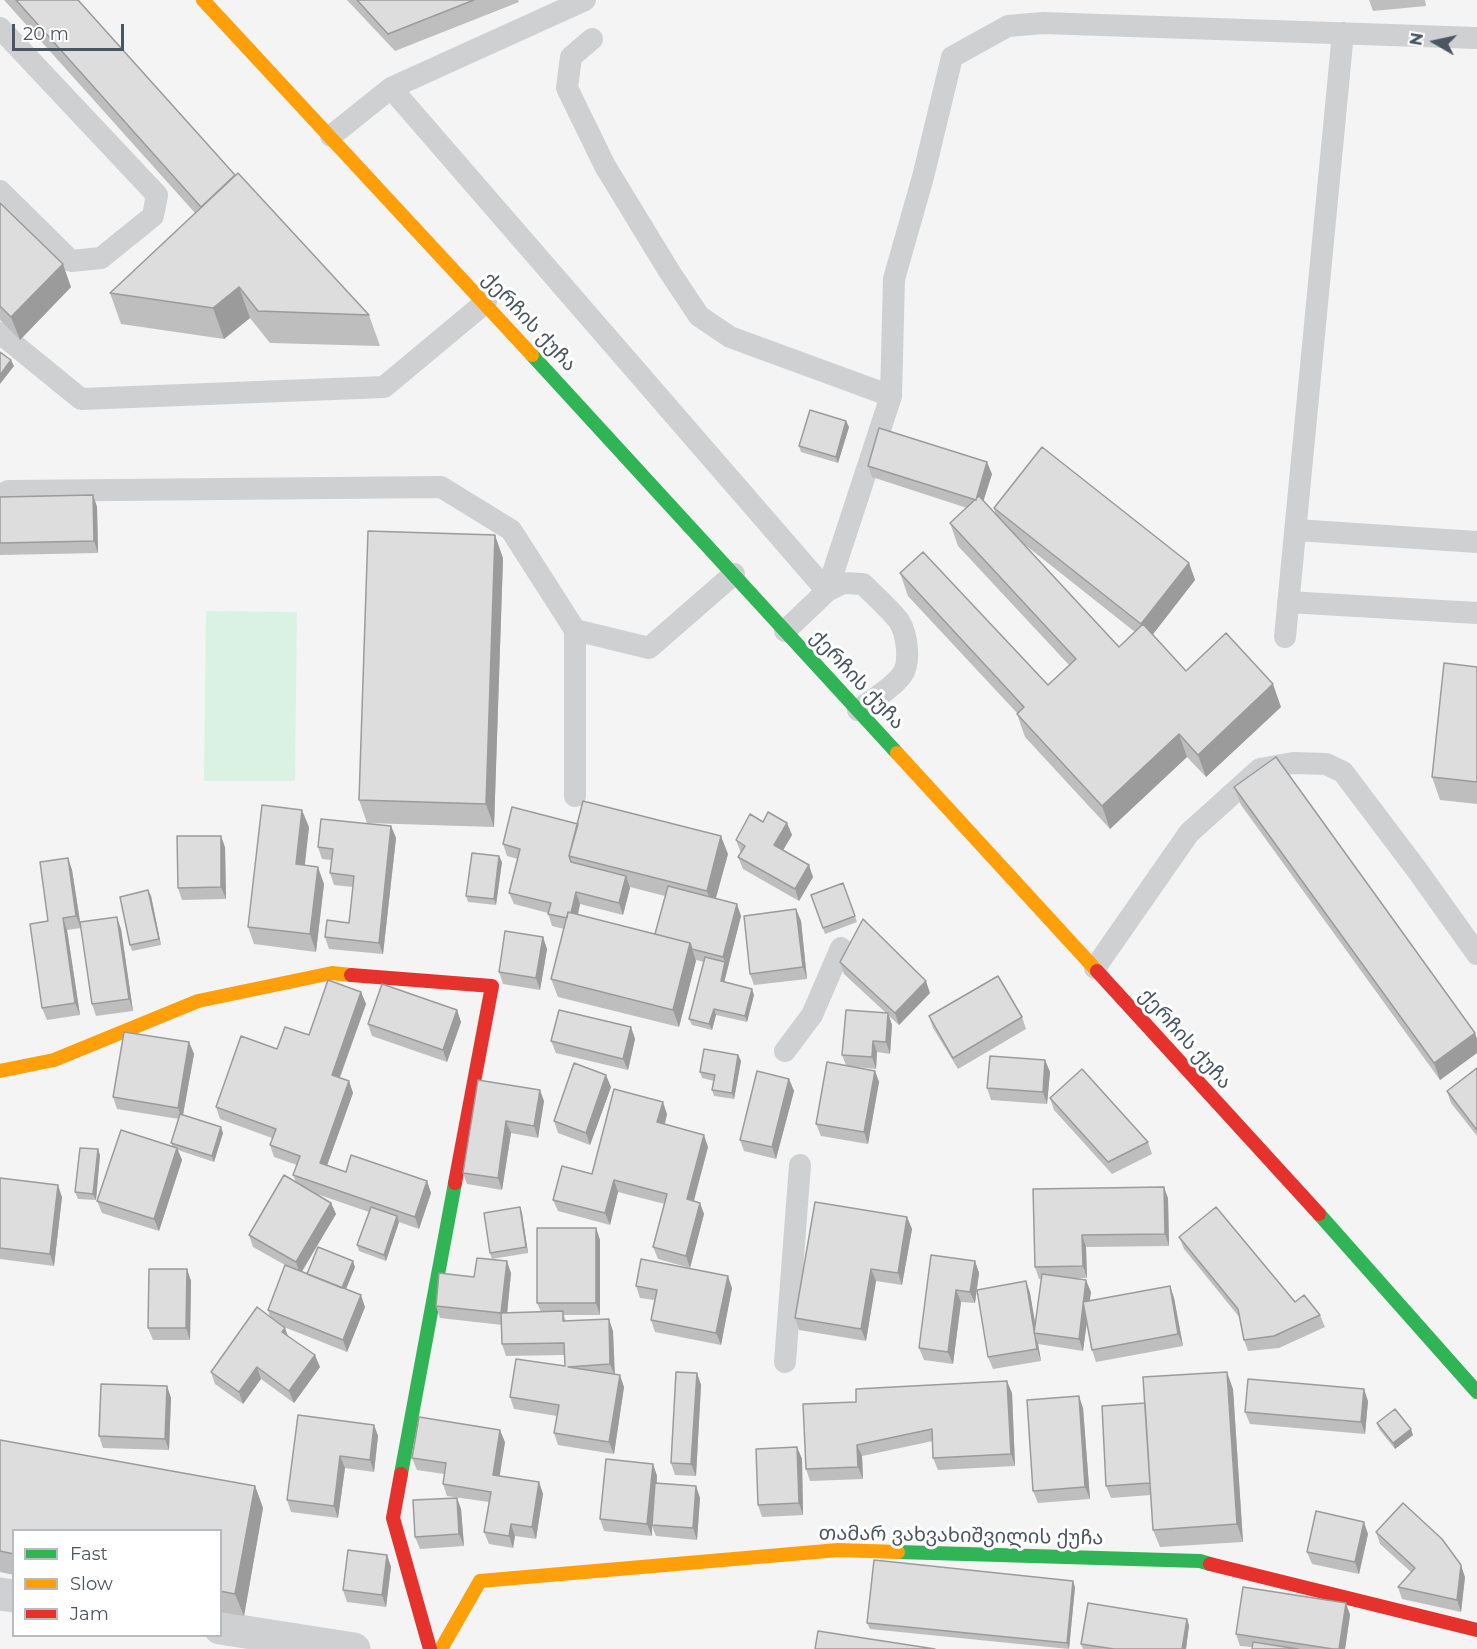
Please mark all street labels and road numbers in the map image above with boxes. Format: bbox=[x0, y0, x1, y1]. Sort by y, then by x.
street label: ქერჩის ქუჩა bbox=[477, 267, 581, 377]
street label: ქერჩის ქუჩა bbox=[805, 625, 909, 735]
street label: ქერჩის ქუჩა bbox=[1134, 984, 1236, 1094]
street label: თამარ ვახვახიშვილის ქუჩა bbox=[818, 1522, 1104, 1550]

